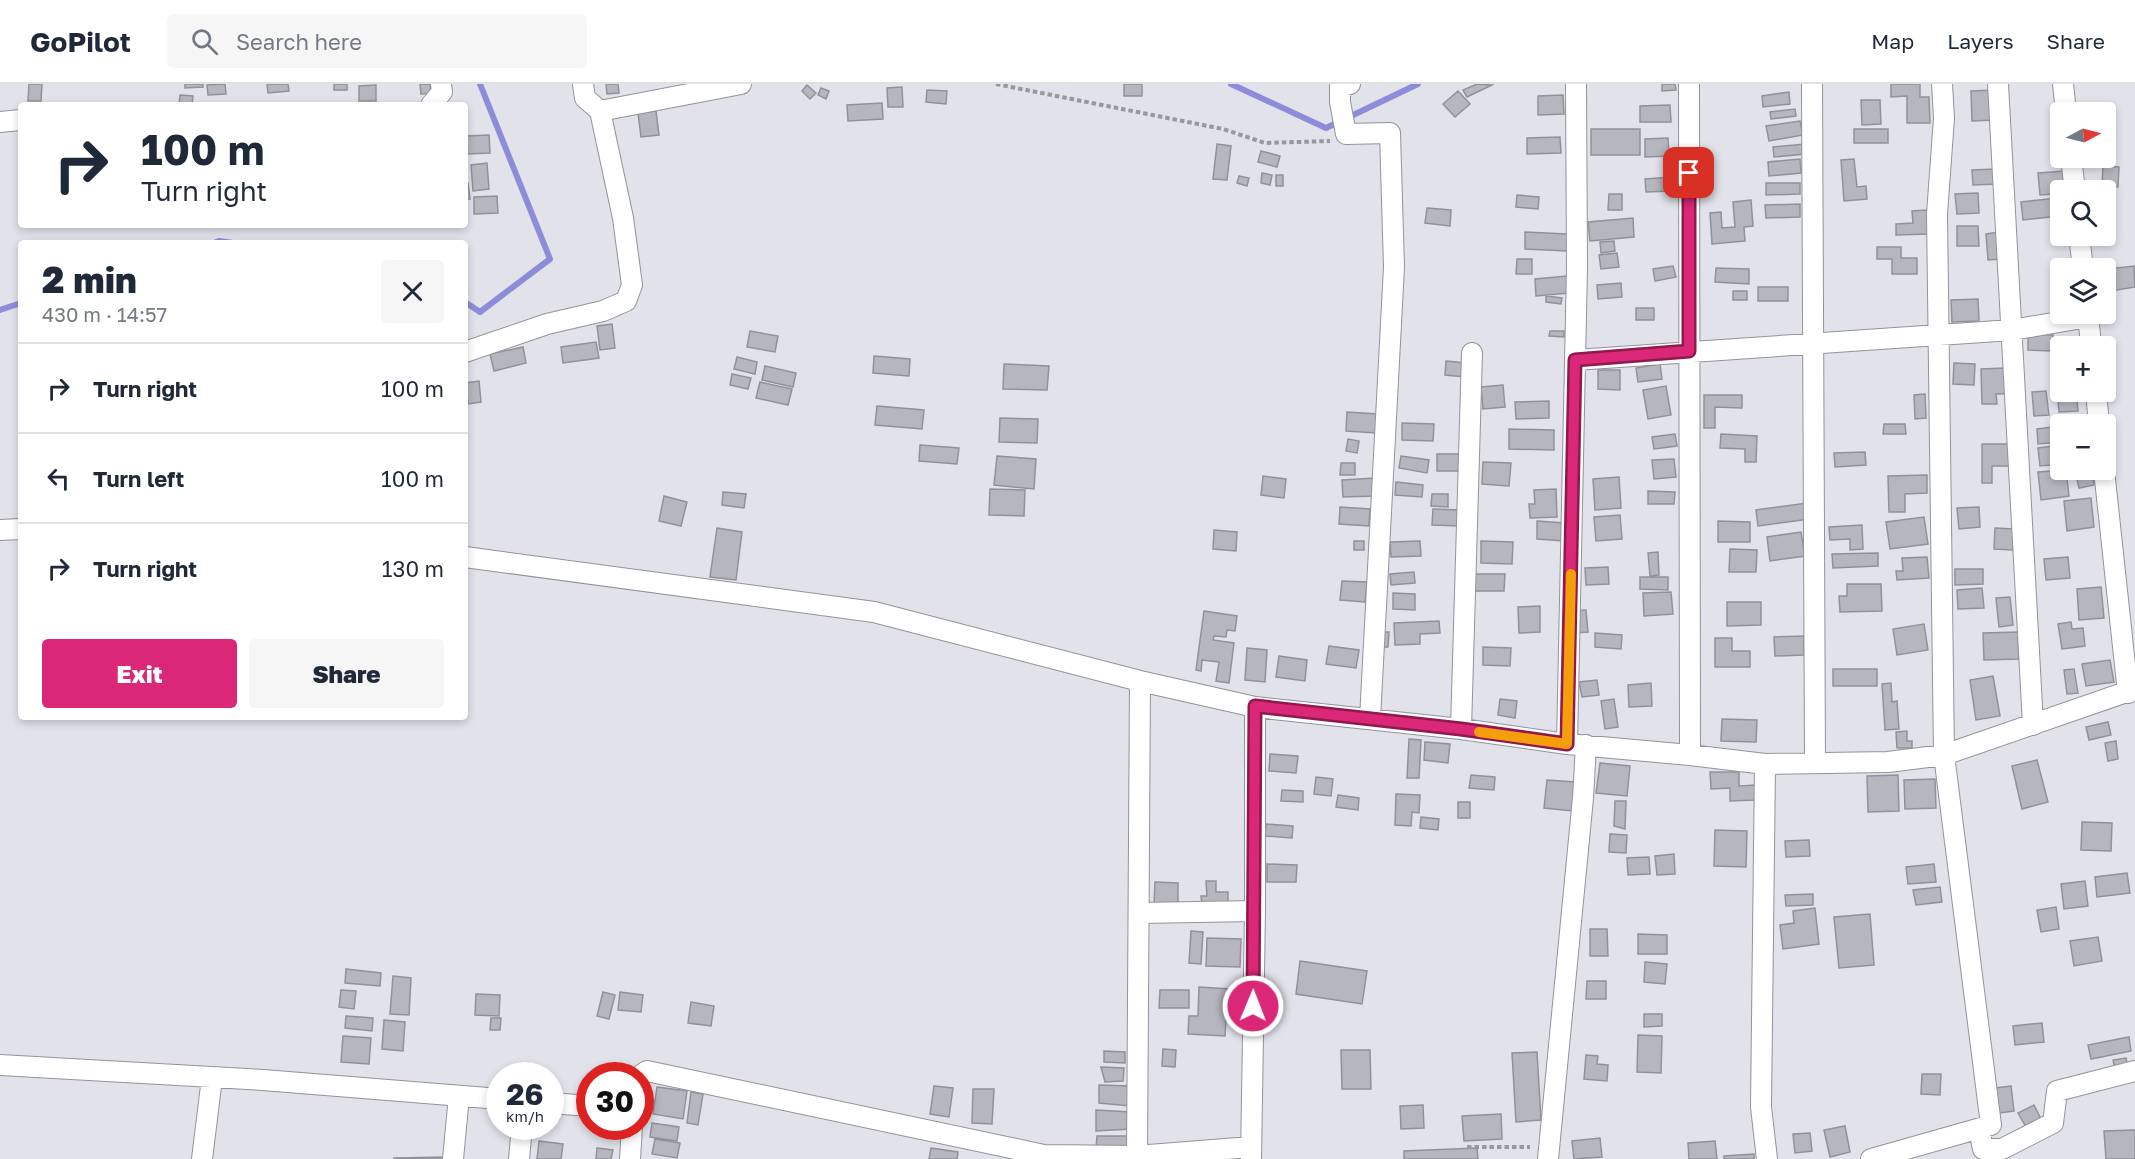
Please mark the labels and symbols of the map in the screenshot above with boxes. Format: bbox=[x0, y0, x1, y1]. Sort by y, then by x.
north arrow bbox=[2050, 102, 2116, 168]
pin bbox=[1663, 147, 1714, 198]
position arrow bbox=[1221, 974, 1285, 1038]
speed limit sign: 30 bbox=[576, 1062, 654, 1140]

